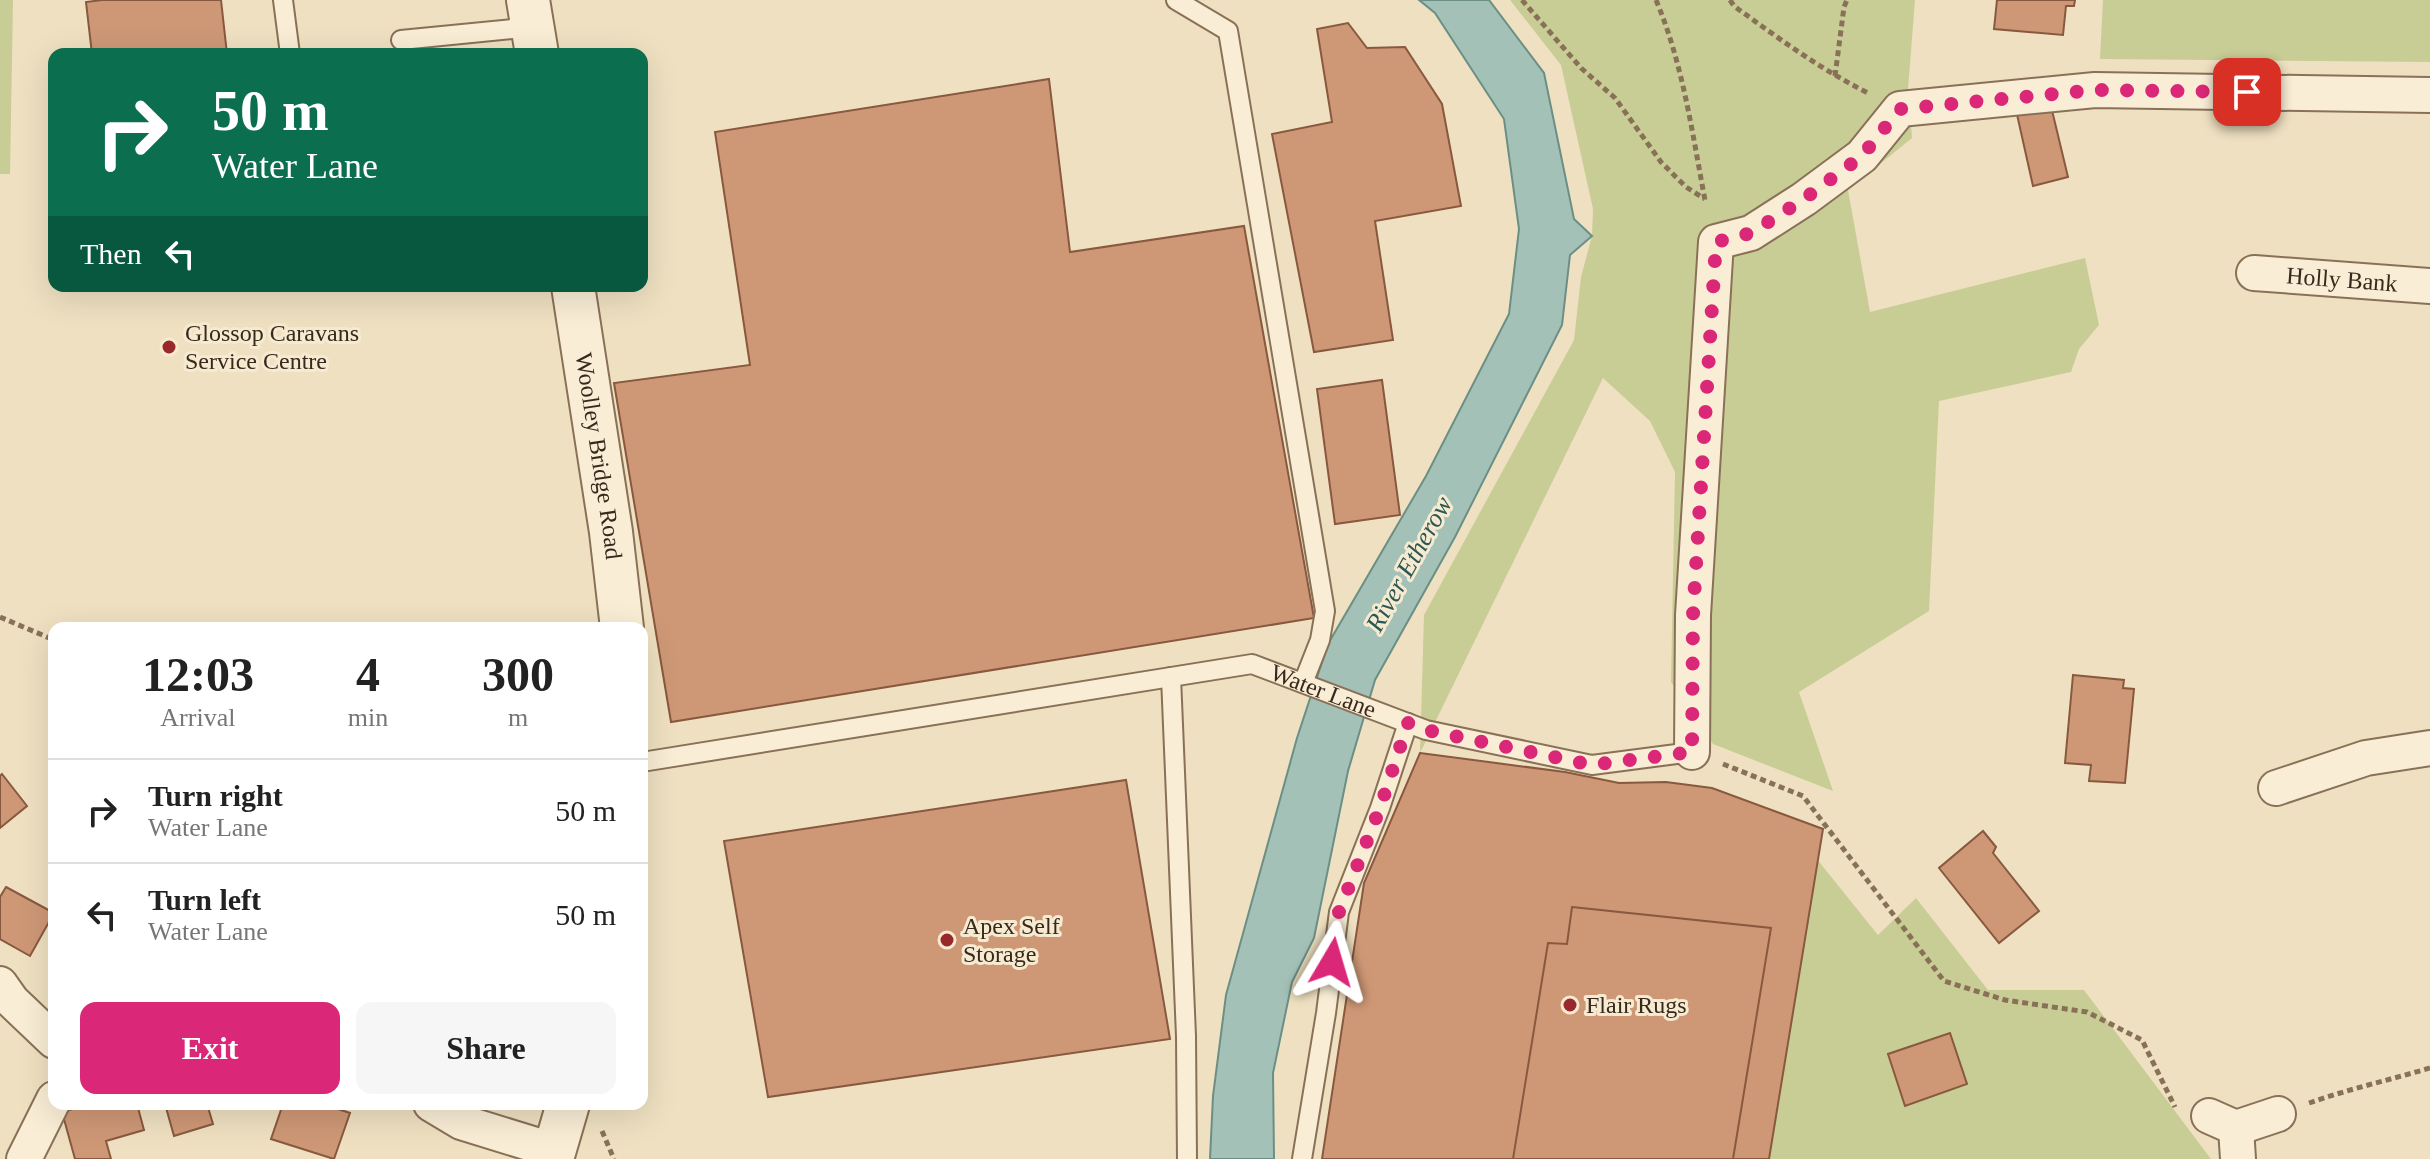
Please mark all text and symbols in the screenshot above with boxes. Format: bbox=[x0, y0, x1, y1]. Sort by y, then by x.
pin bbox=[2213, 58, 2281, 126]
icon: arrive bbox=[2225, 70, 2269, 114]
icon: right bbox=[80, 80, 184, 184]
text: 50 m bbox=[212, 80, 329, 142]
text: Water Lane bbox=[212, 146, 378, 186]
icon: left bbox=[158, 232, 202, 276]
text: Then bbox=[80, 237, 142, 270]
street label: Holly Bank bbox=[2285, 262, 2398, 297]
place label: Glossop Caravans Service Centre bbox=[185, 320, 359, 374]
marker: Glossop Caravans Service Centre bbox=[160, 338, 178, 356]
street label: Woolley Bridge Road bbox=[570, 351, 627, 561]
water label: River Etherow bbox=[1359, 491, 1458, 637]
text: 12:03 bbox=[142, 648, 254, 701]
text: 4 bbox=[356, 648, 380, 701]
text: 300 bbox=[482, 648, 554, 701]
street label: Water Lane bbox=[1267, 659, 1380, 723]
text: Arrival bbox=[160, 703, 235, 732]
text: min bbox=[348, 703, 388, 732]
text: m bbox=[508, 703, 528, 732]
text: Turn right bbox=[148, 779, 283, 812]
icon: right bbox=[80, 789, 124, 833]
text: 50 m bbox=[555, 794, 616, 827]
text: Water Lane bbox=[148, 813, 268, 842]
text: Turn left bbox=[148, 883, 261, 916]
icon: left bbox=[80, 893, 124, 937]
text: 50 m bbox=[555, 898, 616, 931]
place label: Apex Self Storage bbox=[963, 913, 1060, 967]
text: Water Lane bbox=[148, 917, 268, 946]
position arrow bbox=[1290, 920, 1374, 1004]
marker: Apex Self Storage bbox=[938, 931, 956, 949]
place label: Flair Rugs bbox=[1586, 992, 1687, 1018]
marker: Flair Rugs bbox=[1561, 996, 1579, 1014]
button: Exit bbox=[80, 1002, 340, 1094]
button: Share bbox=[356, 1002, 616, 1094]

